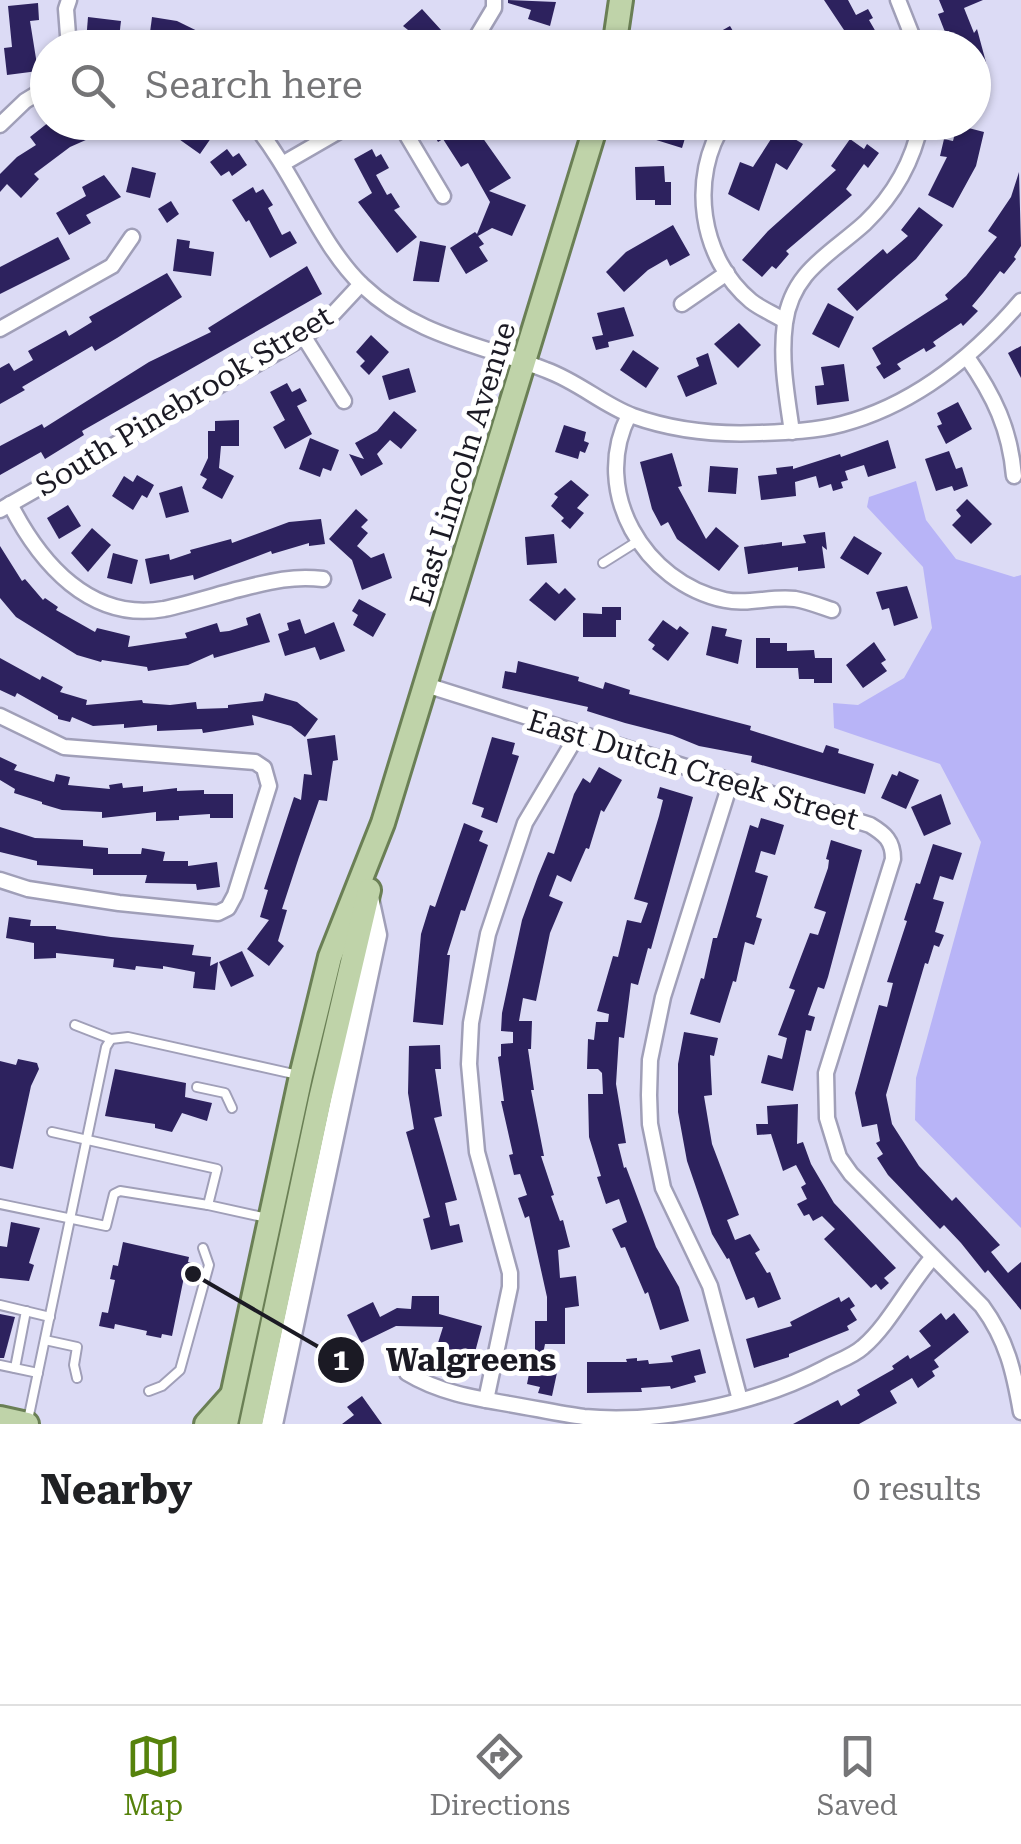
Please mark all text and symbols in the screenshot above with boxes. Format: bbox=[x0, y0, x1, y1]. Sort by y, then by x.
search box bbox=[30, 30, 991, 140]
icon: search bbox=[65, 58, 120, 113]
text: Search here bbox=[145, 63, 363, 107]
street label: South Pinebrook Street bbox=[29, 298, 338, 503]
street label: East Lincoln Avenue bbox=[403, 318, 522, 610]
street label: East Dutch Creek Street bbox=[523, 702, 863, 837]
callout: Walgreens bbox=[316, 1329, 576, 1391]
text: Walgreens bbox=[386, 1341, 556, 1379]
text: 1 bbox=[333, 1342, 350, 1377]
text: Nearby bbox=[40, 1465, 192, 1514]
text: 0 results bbox=[853, 1470, 981, 1508]
tab: Map bbox=[123, 1729, 183, 1822]
tab: Directions bbox=[429, 1729, 570, 1822]
tab: Saved bbox=[817, 1729, 898, 1822]

